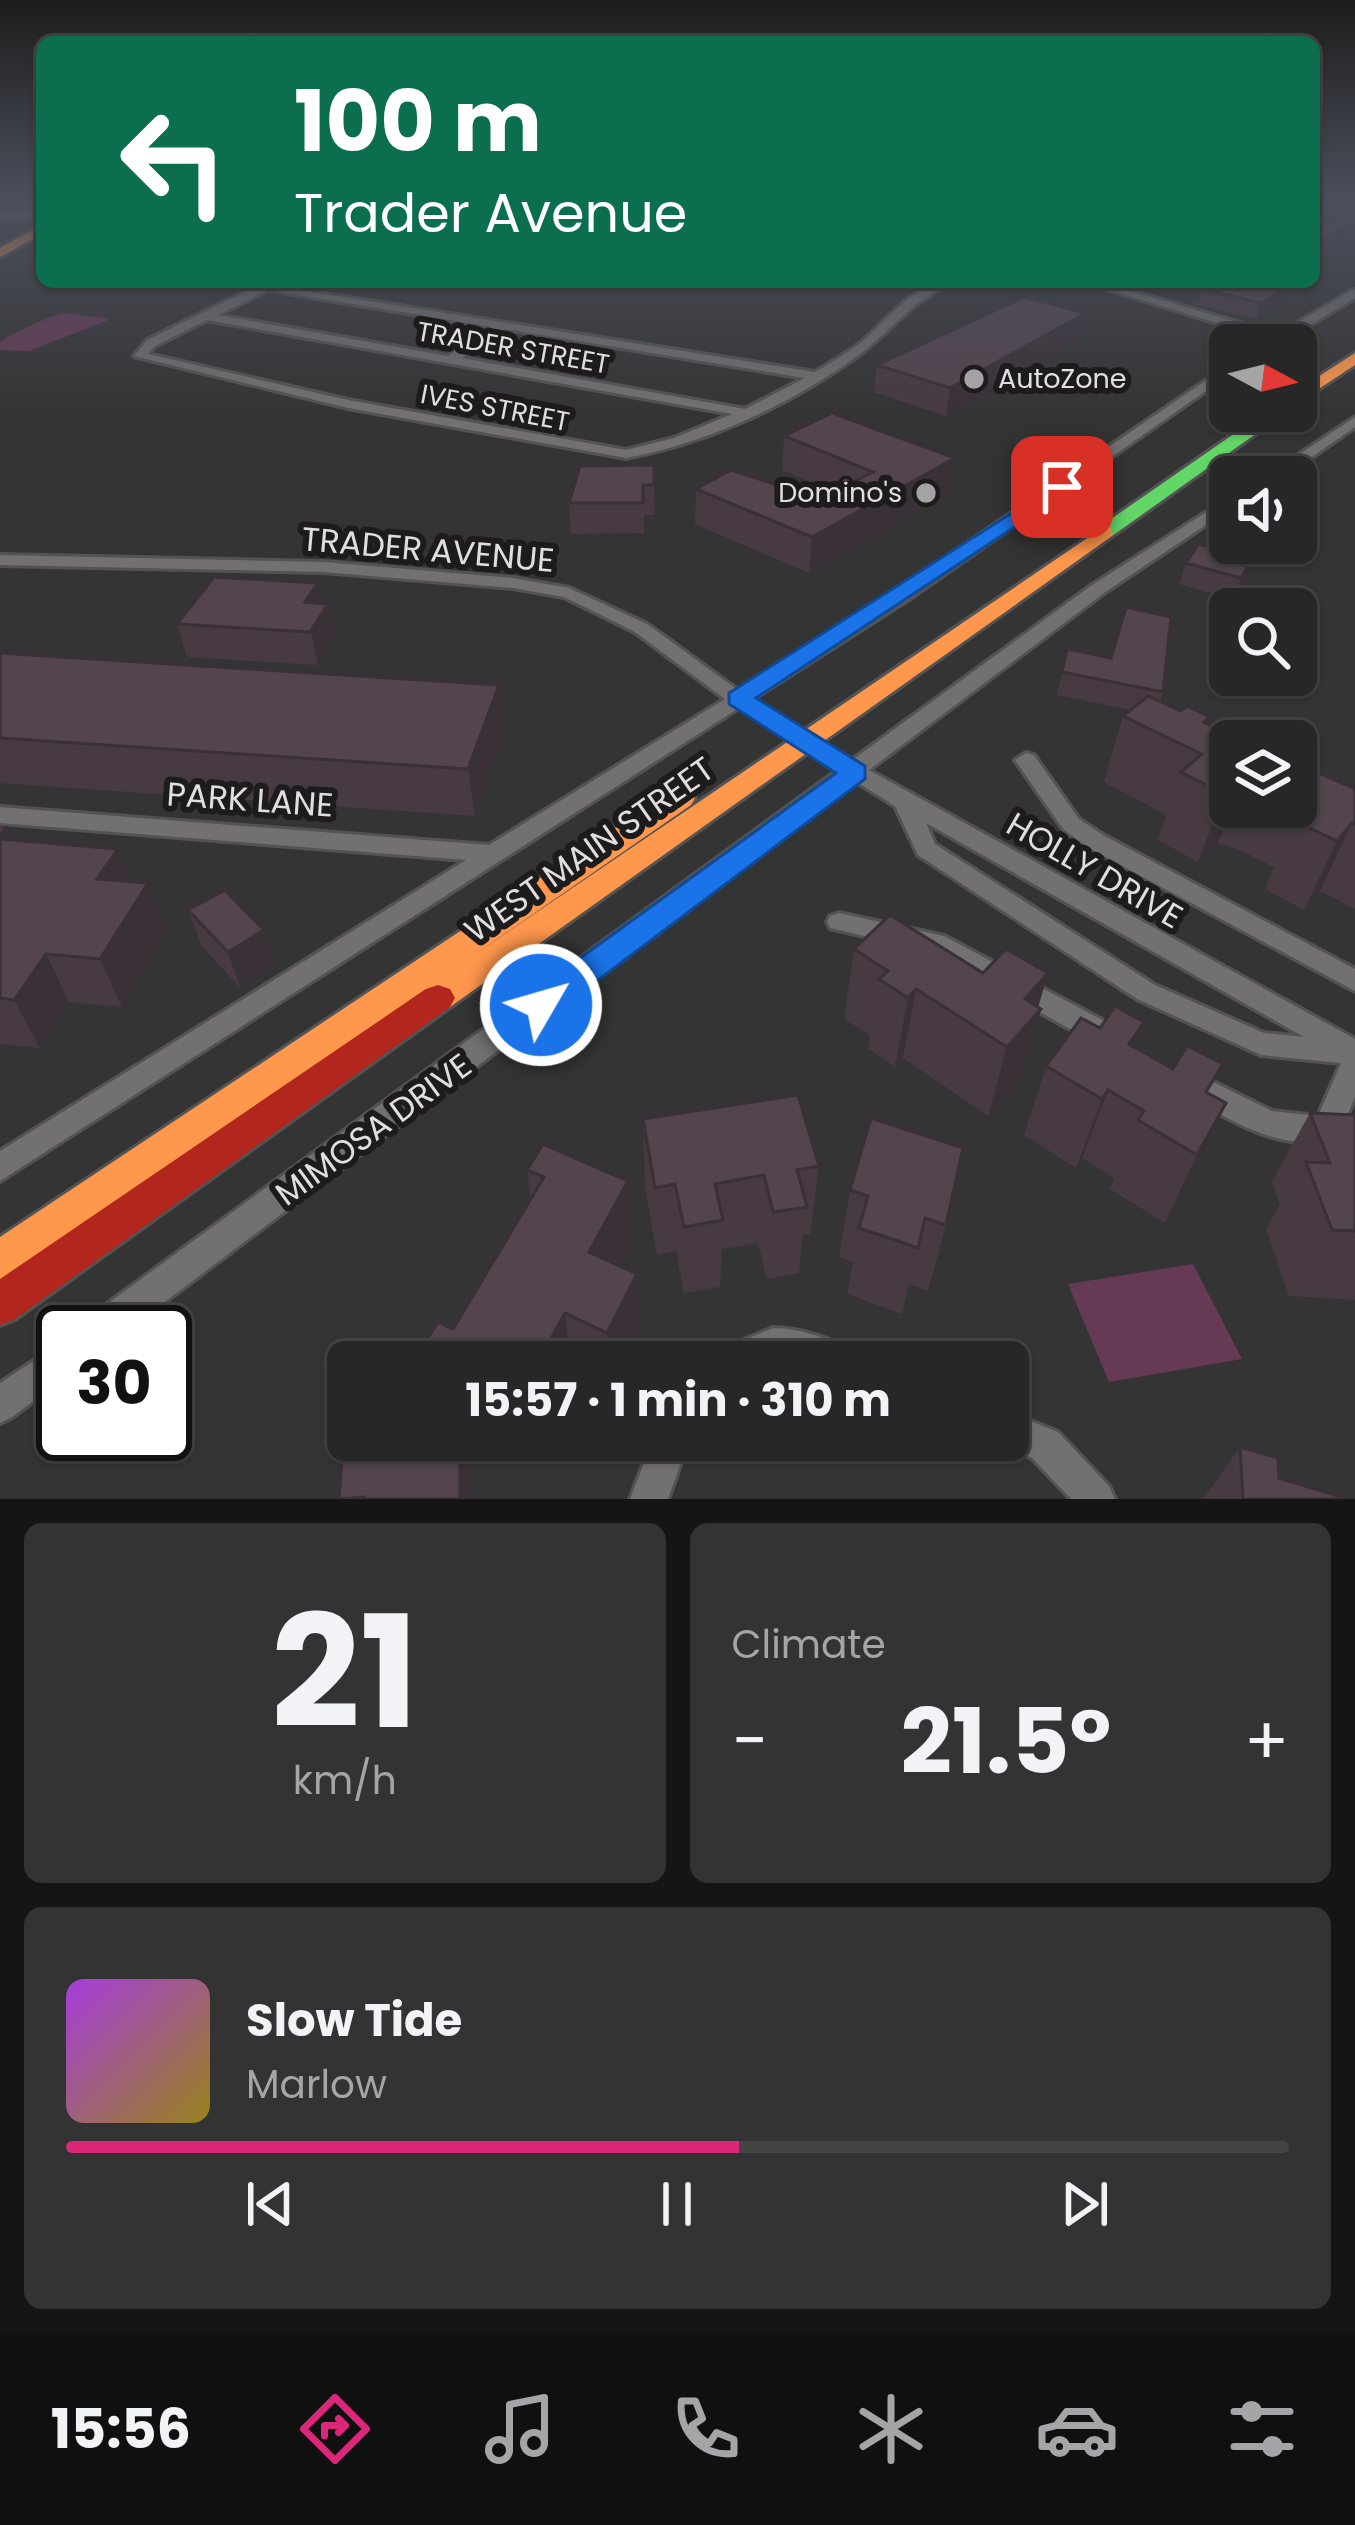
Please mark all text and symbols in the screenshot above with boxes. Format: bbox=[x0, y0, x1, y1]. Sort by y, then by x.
text: 100 m bbox=[294, 63, 542, 180]
icon: left bbox=[96, 84, 252, 240]
text: Trader Avenue bbox=[294, 175, 687, 251]
street label: TRADER STREET bbox=[414, 312, 612, 383]
north arrow bbox=[1209, 324, 1317, 432]
map controls bbox=[1209, 324, 1317, 828]
place label: AutoZone bbox=[998, 360, 1127, 397]
marker: AutoZone bbox=[961, 366, 987, 392]
street label: IVES STREET bbox=[417, 375, 573, 440]
pin bbox=[1011, 436, 1113, 538]
icon: arrive bbox=[1029, 454, 1095, 520]
button: sound bbox=[1209, 456, 1317, 564]
place label: Domino's bbox=[778, 474, 902, 511]
marker: Domino's bbox=[913, 480, 939, 506]
street label: TRADER AVENUE bbox=[300, 515, 556, 584]
button: search bbox=[1209, 588, 1317, 696]
button: layers bbox=[1209, 720, 1317, 828]
street label: WEST MAIN STREET bbox=[455, 746, 724, 953]
street label: PARK LANE bbox=[165, 770, 335, 829]
street label: HOLLY DRIVE bbox=[998, 801, 1191, 940]
position arrow bbox=[478, 942, 604, 1068]
street label: MIMOSA DRIVE bbox=[266, 1042, 481, 1217]
speed limit sign: 30 bbox=[36, 1305, 192, 1461]
text: 15:57 · 1 min · 310 m bbox=[465, 1369, 891, 1432]
text: 21 bbox=[271, 1563, 419, 1782]
text: Climate bbox=[732, 1617, 886, 1672]
text: 21.5° bbox=[901, 1678, 1111, 1805]
text: − bbox=[732, 1695, 768, 1787]
text: + bbox=[1244, 1695, 1289, 1787]
text: km/h bbox=[293, 1753, 397, 1808]
text: Slow Tide bbox=[246, 1989, 462, 2052]
text: Marlow bbox=[246, 2057, 387, 2112]
icon: previous bbox=[237, 2171, 303, 2237]
icon: pause bbox=[644, 2171, 710, 2237]
icon: next bbox=[1052, 2171, 1118, 2237]
icon: directions bbox=[293, 2387, 377, 2471]
icon: music bbox=[478, 2387, 562, 2471]
icon: phone bbox=[664, 2387, 748, 2471]
icon: climate bbox=[849, 2387, 933, 2471]
icon: car bbox=[1035, 2387, 1119, 2471]
icon: filters bbox=[1220, 2387, 1304, 2471]
text: 15:56 bbox=[51, 2391, 191, 2467]

